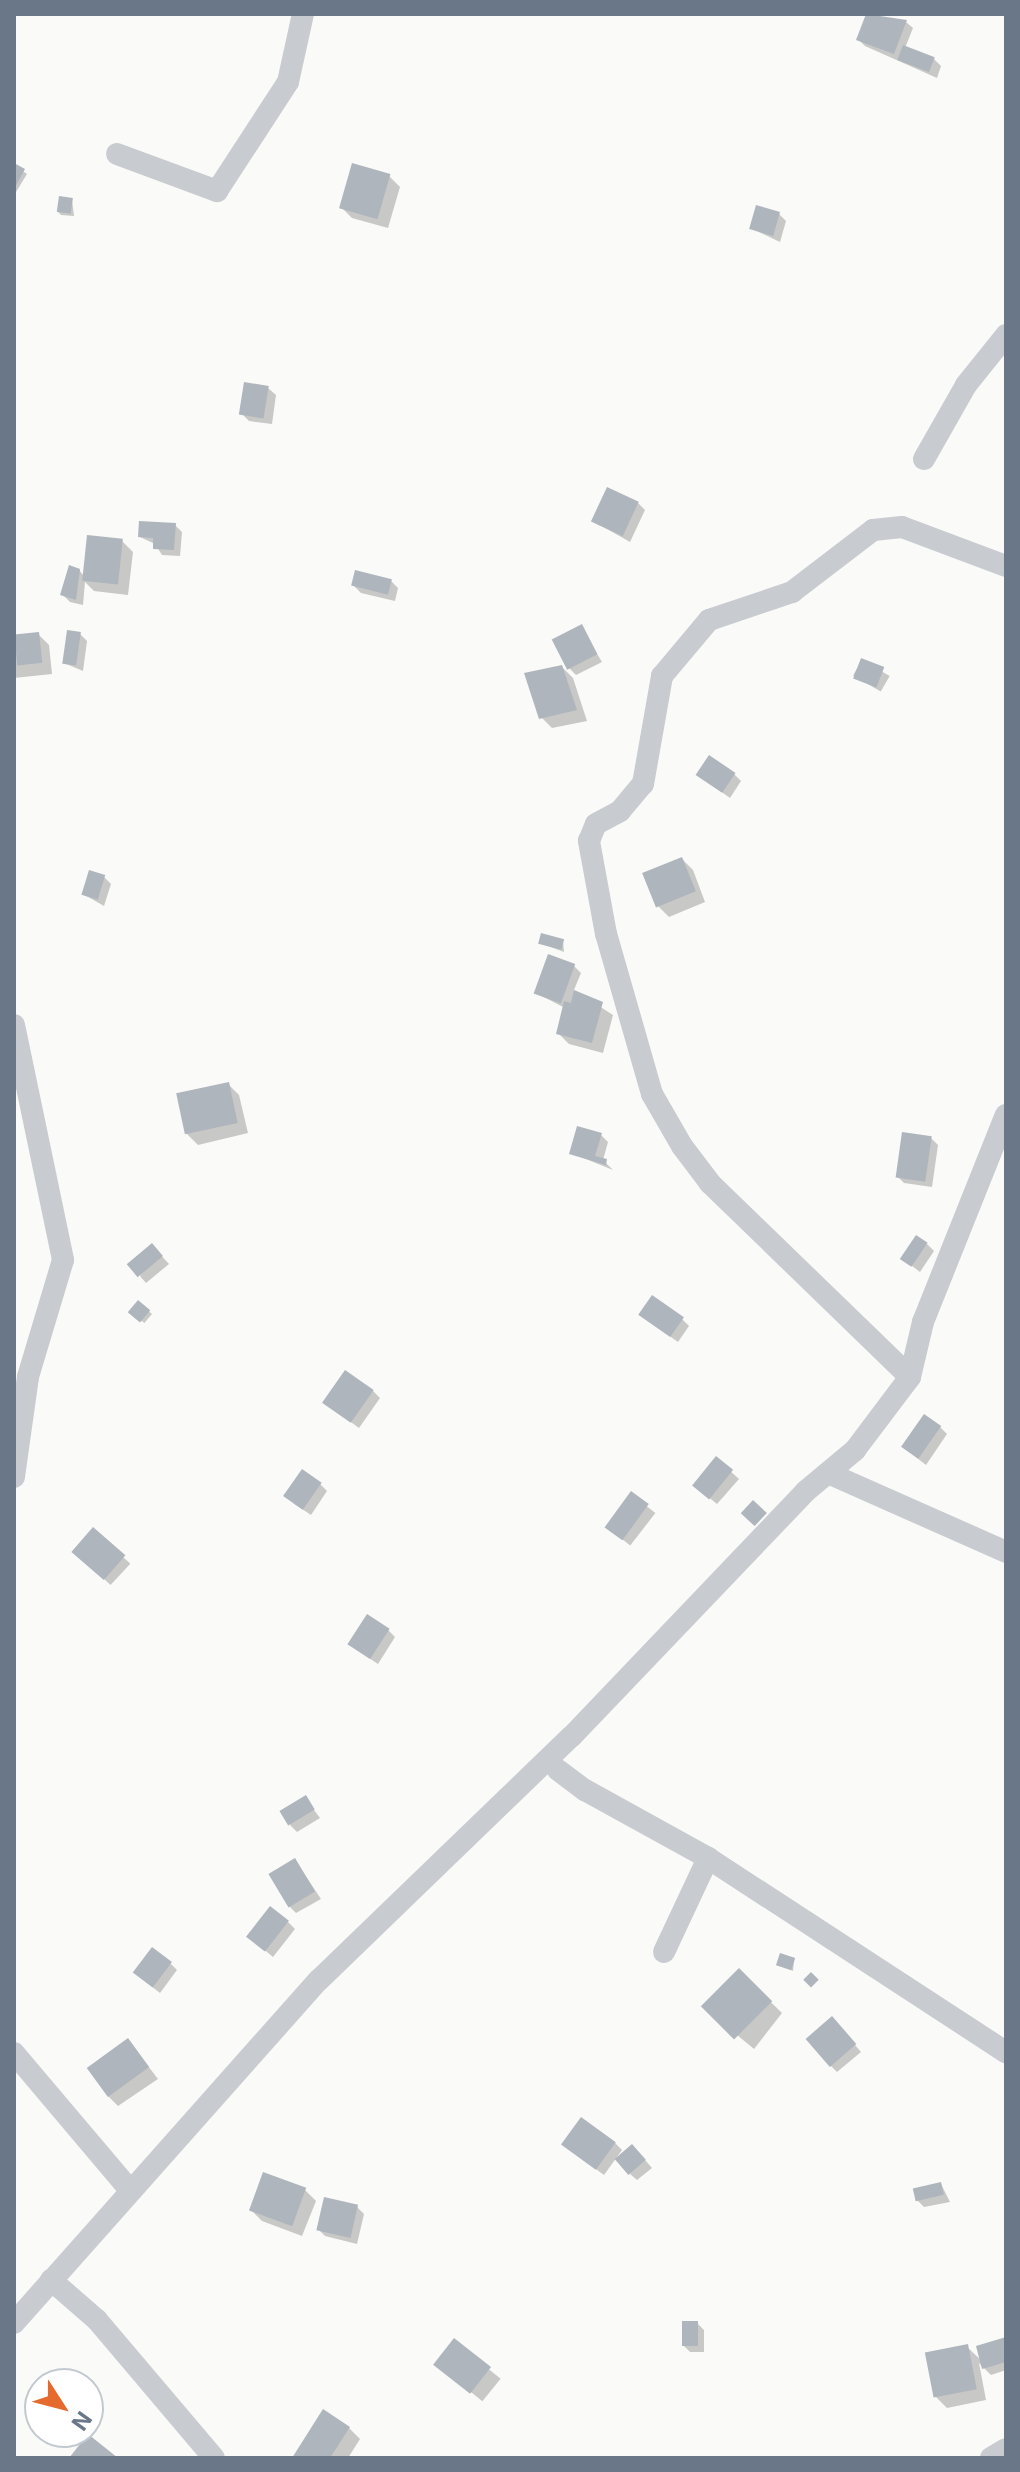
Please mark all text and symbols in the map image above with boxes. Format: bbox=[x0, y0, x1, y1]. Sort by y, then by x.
north arrow bbox=[24, 2368, 104, 2448]
text: N bbox=[66, 2407, 97, 2435]

